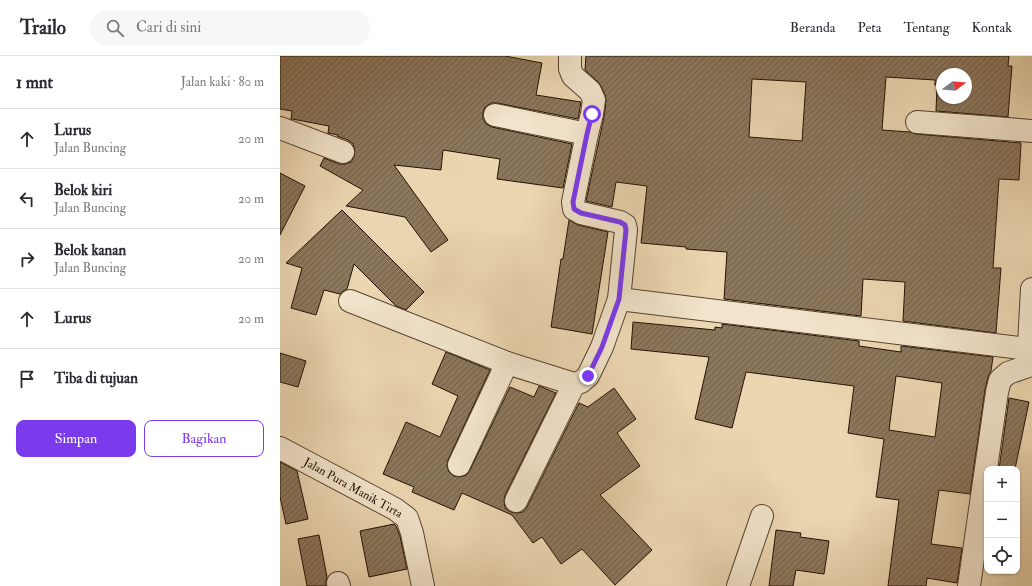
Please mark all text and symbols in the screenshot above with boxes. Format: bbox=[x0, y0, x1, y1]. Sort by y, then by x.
search box bbox=[90, 10, 370, 46]
text: Trailo bbox=[20, 16, 66, 40]
icon: search bbox=[104, 17, 126, 39]
text: Cari di sini bbox=[136, 18, 201, 37]
text: Beranda bbox=[790, 19, 836, 36]
text: Peta bbox=[858, 19, 882, 36]
text: Tentang bbox=[904, 19, 950, 36]
text: Kontak bbox=[972, 19, 1012, 36]
north arrow bbox=[936, 68, 972, 104]
text: 1 mnt bbox=[16, 72, 53, 93]
text: Jalan kaki · 80 m bbox=[181, 74, 264, 90]
route start bbox=[583, 105, 601, 123]
text: Lurus bbox=[54, 121, 91, 140]
icon: ahead bbox=[16, 128, 38, 150]
text: 20 m bbox=[238, 131, 264, 147]
text: Jalan Buncing bbox=[54, 140, 126, 156]
text: Belok kiri bbox=[54, 181, 112, 200]
icon: left bbox=[16, 188, 38, 210]
text: 20 m bbox=[238, 191, 264, 207]
text: Jalan Buncing bbox=[54, 200, 126, 216]
text: Belok kanan bbox=[54, 241, 126, 260]
icon: right bbox=[16, 248, 38, 270]
text: 20 m bbox=[238, 251, 264, 267]
text: Jalan Buncing bbox=[54, 260, 126, 276]
icon: ahead bbox=[16, 308, 38, 330]
text: Lurus bbox=[54, 309, 91, 328]
text: 20 m bbox=[238, 311, 264, 327]
route end bbox=[579, 367, 597, 385]
icon: arrive bbox=[16, 368, 38, 390]
text: Tiba di tujuan bbox=[54, 369, 138, 388]
button: Simpan bbox=[16, 420, 136, 457]
button: Bagikan bbox=[144, 420, 264, 457]
street label: Jalan Pura Manik Tirta bbox=[300, 454, 406, 522]
map controls bbox=[984, 466, 1020, 574]
button: + bbox=[984, 466, 1020, 502]
button: − bbox=[984, 502, 1020, 538]
button: locate bbox=[984, 538, 1020, 574]

